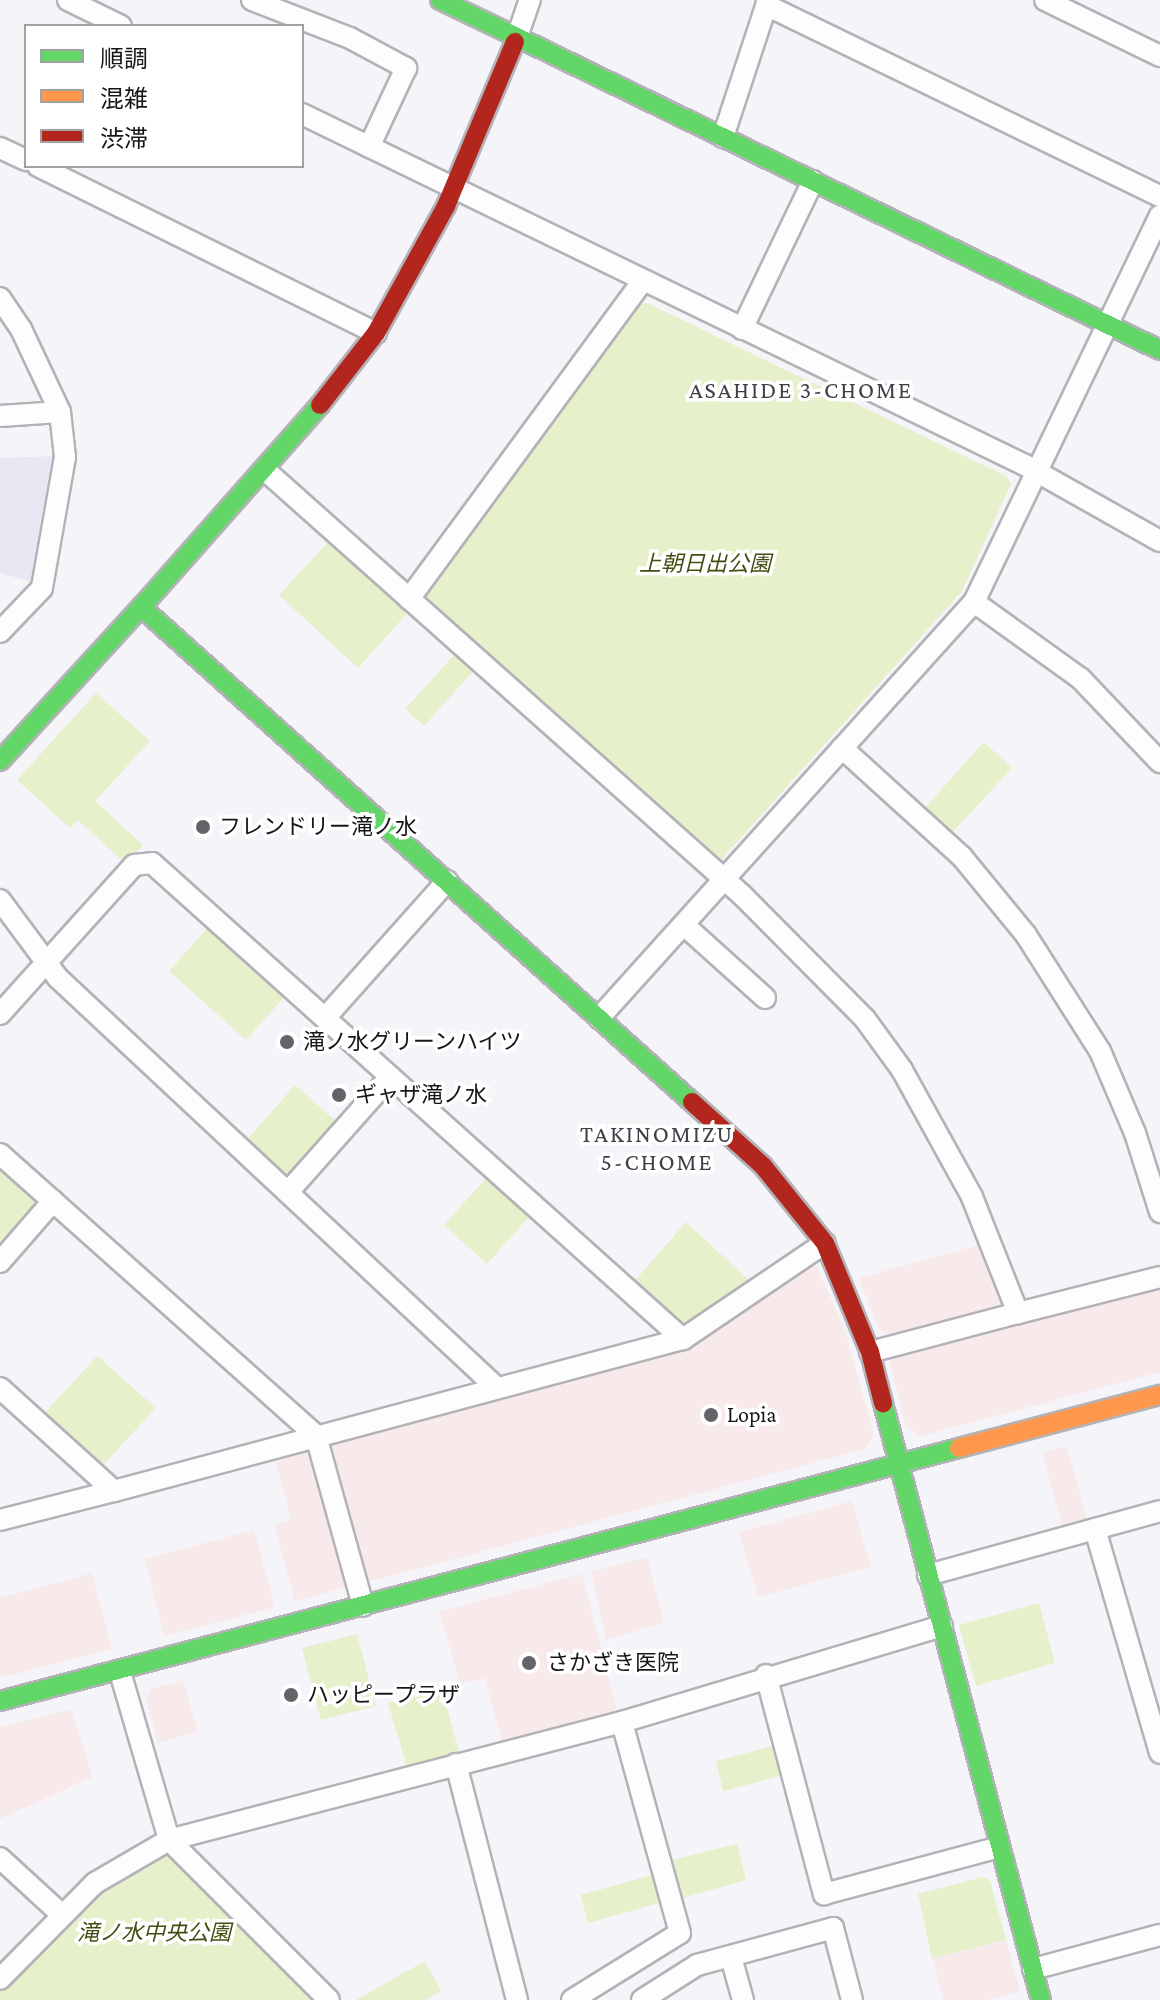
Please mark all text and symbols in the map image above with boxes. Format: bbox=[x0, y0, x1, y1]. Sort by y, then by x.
legend bbox=[24, 24, 304, 168]
text: 順調 bbox=[100, 45, 148, 72]
text: 混雑 bbox=[100, 85, 148, 112]
text: 渋滞 bbox=[100, 125, 148, 152]
district label: ASAHIDE 3-CHOME bbox=[689, 376, 913, 404]
park label: 上朝日出公園 bbox=[639, 551, 771, 577]
place label: フレンドリー滝ノ水 bbox=[219, 814, 417, 840]
marker: フレンドリー滝ノ水 bbox=[194, 818, 212, 836]
place label: 滝ノ水グリーンハイツ bbox=[303, 1029, 523, 1055]
marker: 滝ノ水グリーンハイツ bbox=[278, 1033, 296, 1051]
place label: ギャザ滝ノ水 bbox=[355, 1082, 487, 1108]
marker: ギャザ滝ノ水 bbox=[330, 1086, 348, 1104]
district label: TAKINOMIZU 5-CHOME bbox=[580, 1120, 734, 1176]
place label: Lopia bbox=[727, 1402, 776, 1428]
marker: Lopia bbox=[702, 1406, 720, 1424]
place label: さかざき医院 bbox=[547, 1650, 679, 1676]
marker: さかざき医院 bbox=[518, 1652, 540, 1674]
place label: ハッピープラザ bbox=[307, 1682, 461, 1708]
marker: ハッピープラザ bbox=[282, 1686, 300, 1704]
park label: 滝ノ水中央公園 bbox=[77, 1920, 231, 1946]

